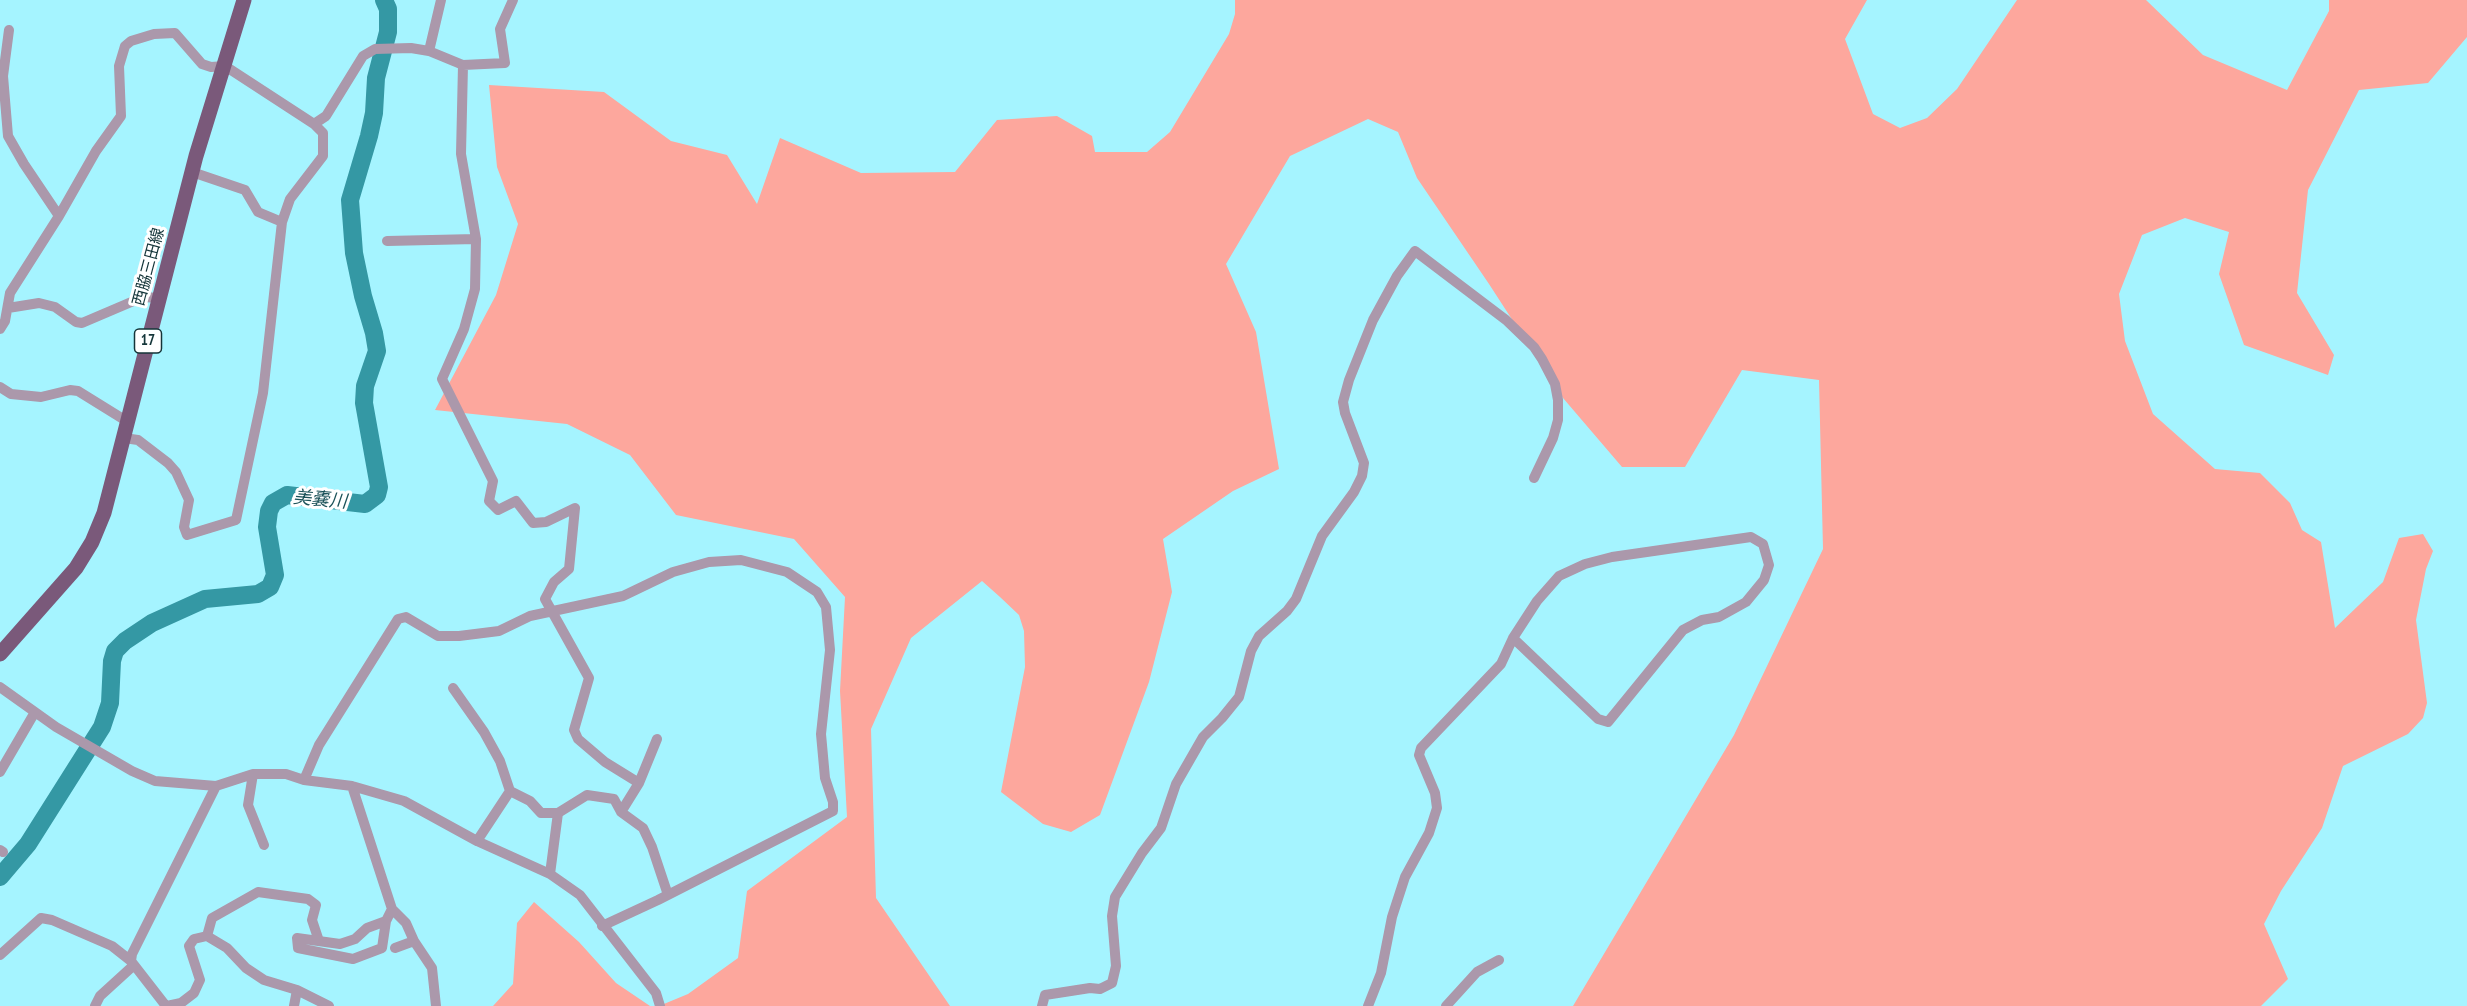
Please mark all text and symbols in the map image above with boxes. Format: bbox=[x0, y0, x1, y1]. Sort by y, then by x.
street label: 西脇三田線 bbox=[129, 226, 169, 308]
road number: 17 bbox=[134, 329, 162, 353]
water label: 美嚢川 bbox=[292, 487, 348, 513]

